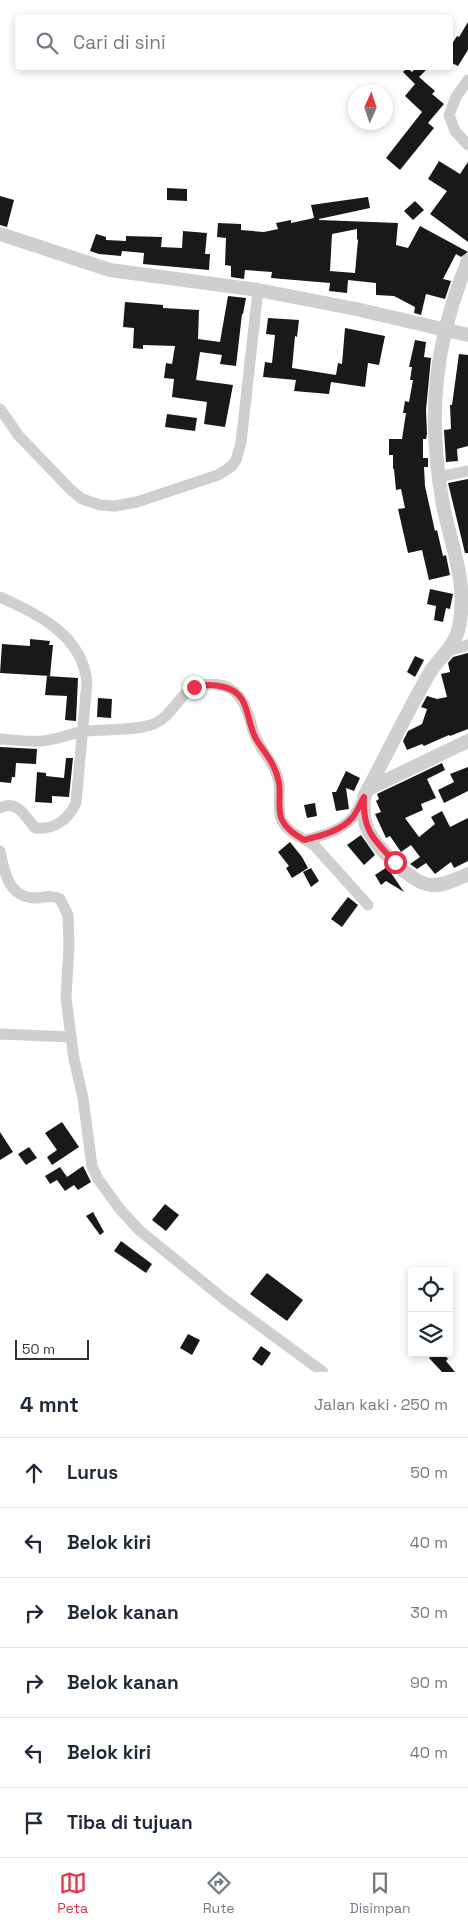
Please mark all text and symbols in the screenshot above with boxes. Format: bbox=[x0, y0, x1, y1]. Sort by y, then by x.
search box bbox=[15, 15, 453, 70]
icon: search bbox=[33, 29, 61, 57]
text: Cari di sini bbox=[73, 30, 166, 55]
north arrow bbox=[348, 85, 393, 130]
route end bbox=[183, 676, 206, 699]
route start bbox=[384, 851, 407, 874]
map controls bbox=[408, 1267, 453, 1357]
button: locate bbox=[408, 1267, 453, 1312]
button: layers bbox=[408, 1312, 453, 1357]
scale bar bbox=[15, 1337, 89, 1360]
text: 50 m bbox=[22, 1340, 55, 1358]
text: 4 mnt bbox=[20, 1391, 79, 1418]
text: Jalan kaki · 250 m bbox=[314, 1394, 448, 1415]
icon: ahead bbox=[20, 1459, 48, 1487]
text: Lurus bbox=[67, 1460, 118, 1485]
text: 50 m bbox=[410, 1462, 448, 1483]
icon: left bbox=[20, 1529, 48, 1557]
text: Belok kiri bbox=[67, 1530, 151, 1555]
text: 40 m bbox=[410, 1532, 448, 1553]
icon: right bbox=[20, 1599, 48, 1627]
text: Belok kanan bbox=[67, 1600, 179, 1625]
text: 30 m bbox=[410, 1602, 448, 1623]
icon: right bbox=[20, 1669, 48, 1697]
text: Belok kanan bbox=[67, 1670, 179, 1695]
text: 90 m bbox=[410, 1672, 448, 1693]
icon: left bbox=[20, 1739, 48, 1767]
text: Belok kiri bbox=[67, 1740, 151, 1765]
text: 40 m bbox=[410, 1742, 448, 1763]
icon: arrive bbox=[20, 1809, 48, 1837]
text: Tiba di tujuan bbox=[67, 1810, 193, 1835]
tab: Peta bbox=[57, 1869, 88, 1917]
tab: Rute bbox=[203, 1869, 235, 1917]
tab: Disimpan bbox=[349, 1869, 411, 1917]

